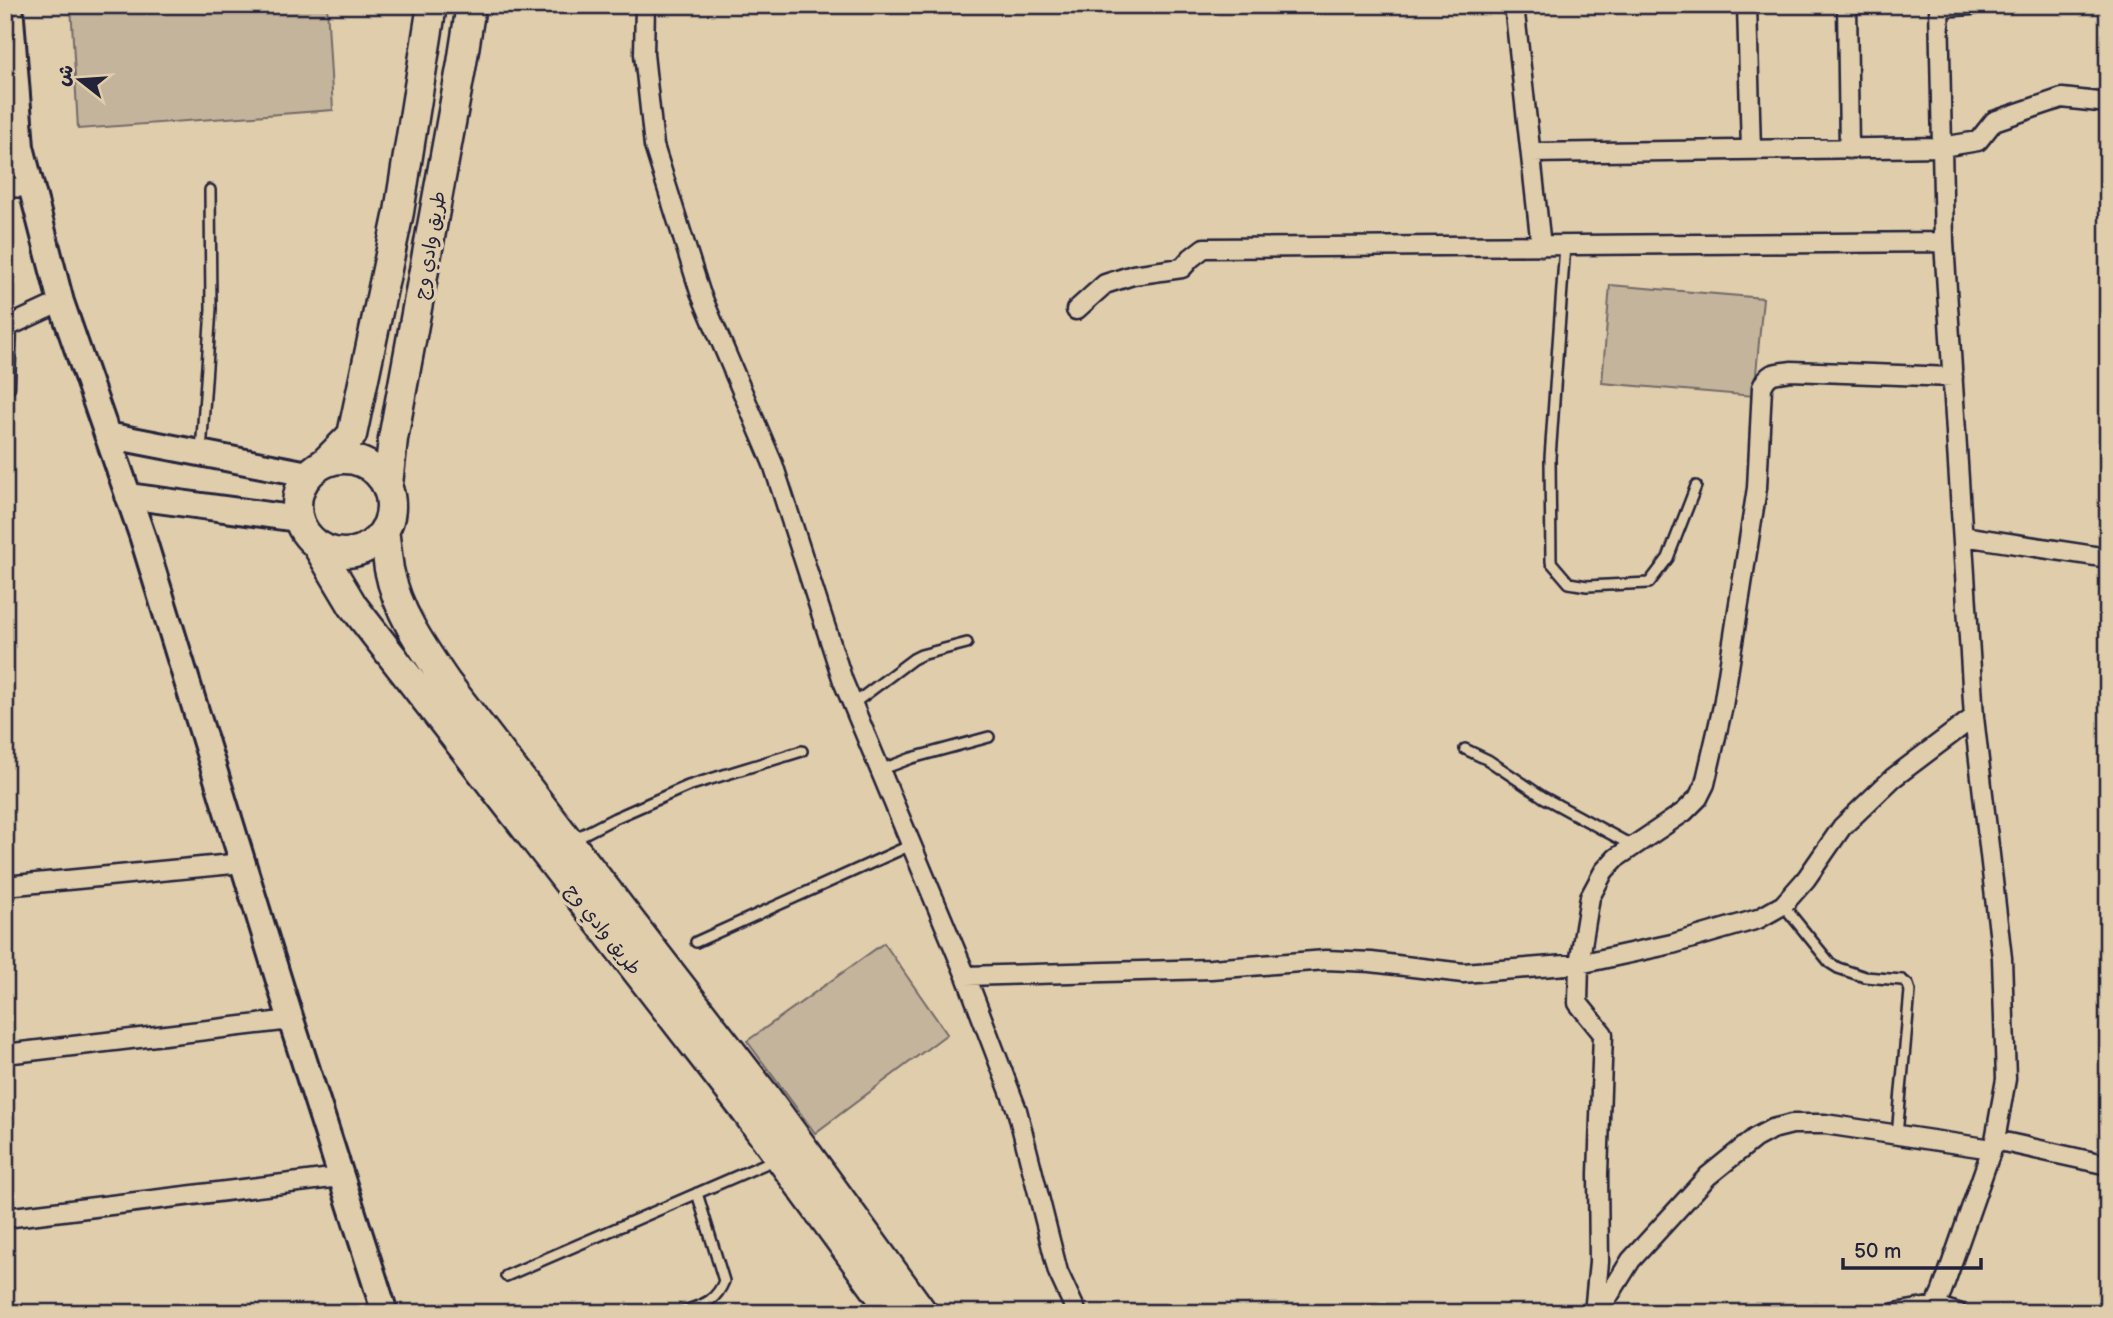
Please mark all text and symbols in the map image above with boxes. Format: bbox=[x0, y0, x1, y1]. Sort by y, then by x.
north arrow bbox=[46, 46, 116, 116]
text: ش bbox=[51, 62, 79, 89]
street label: طريق وادي وج bbox=[410, 189, 453, 302]
street label: طريق وادي وج bbox=[558, 880, 646, 981]
scale bar bbox=[1843, 1227, 1982, 1271]
text: 50 m bbox=[1854, 1239, 1901, 1264]

